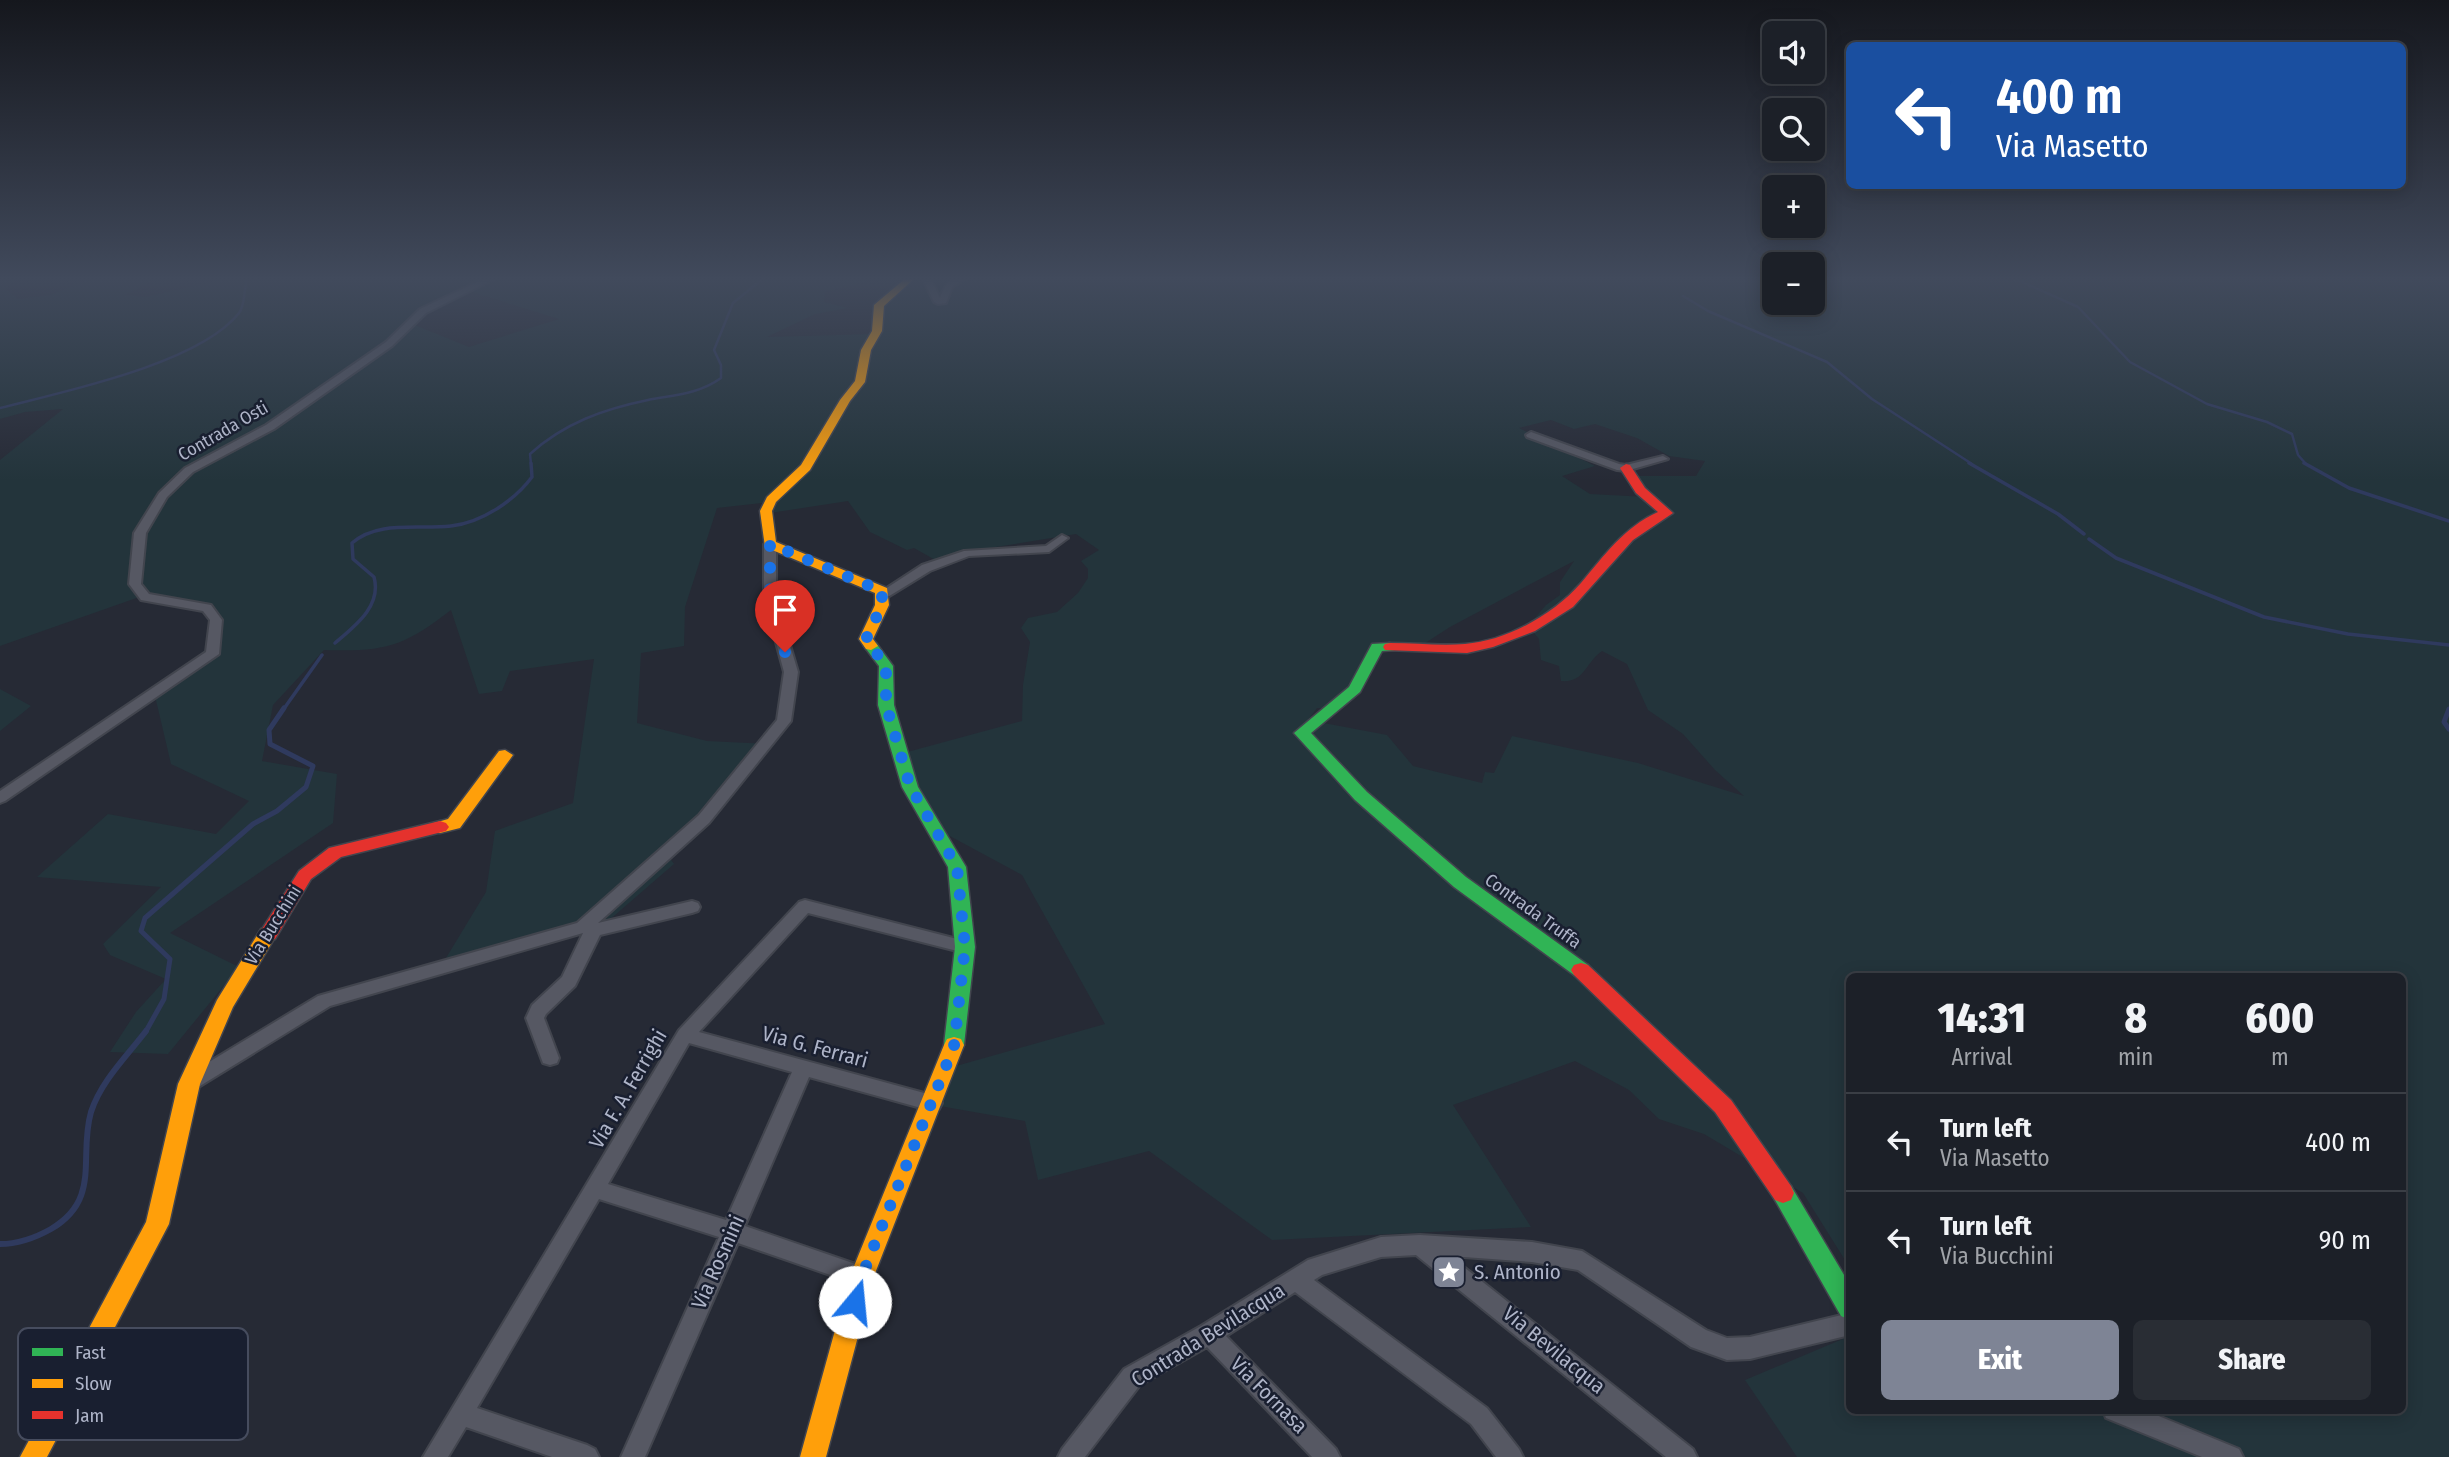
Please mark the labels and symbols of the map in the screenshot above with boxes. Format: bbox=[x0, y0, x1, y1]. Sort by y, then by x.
street label: Contrada Osti bbox=[174, 396, 272, 466]
pin bbox=[755, 580, 815, 652]
street label: Contrada Truffa bbox=[1480, 869, 1586, 953]
street label: Via Bucchini bbox=[240, 881, 306, 969]
street label: Via G. Ferrari bbox=[759, 1020, 871, 1074]
street label: Via F. A. Ferrighi bbox=[583, 1025, 673, 1153]
street label: Via Rosmini bbox=[686, 1211, 750, 1313]
place icon: S. Antonio bbox=[1430, 1253, 1468, 1291]
place label: S. Antonio bbox=[1474, 1259, 1561, 1285]
position arrow bbox=[818, 1265, 892, 1339]
street label: Contrada Bevilacqua bbox=[1127, 1277, 1289, 1393]
street label: Via Bevilacqua bbox=[1497, 1301, 1611, 1399]
legend bbox=[18, 1328, 248, 1440]
text: Fast bbox=[75, 1341, 106, 1364]
street label: Via Fornasa bbox=[1225, 1351, 1313, 1439]
text: Slow bbox=[75, 1372, 112, 1395]
text: Jam bbox=[75, 1404, 104, 1427]

